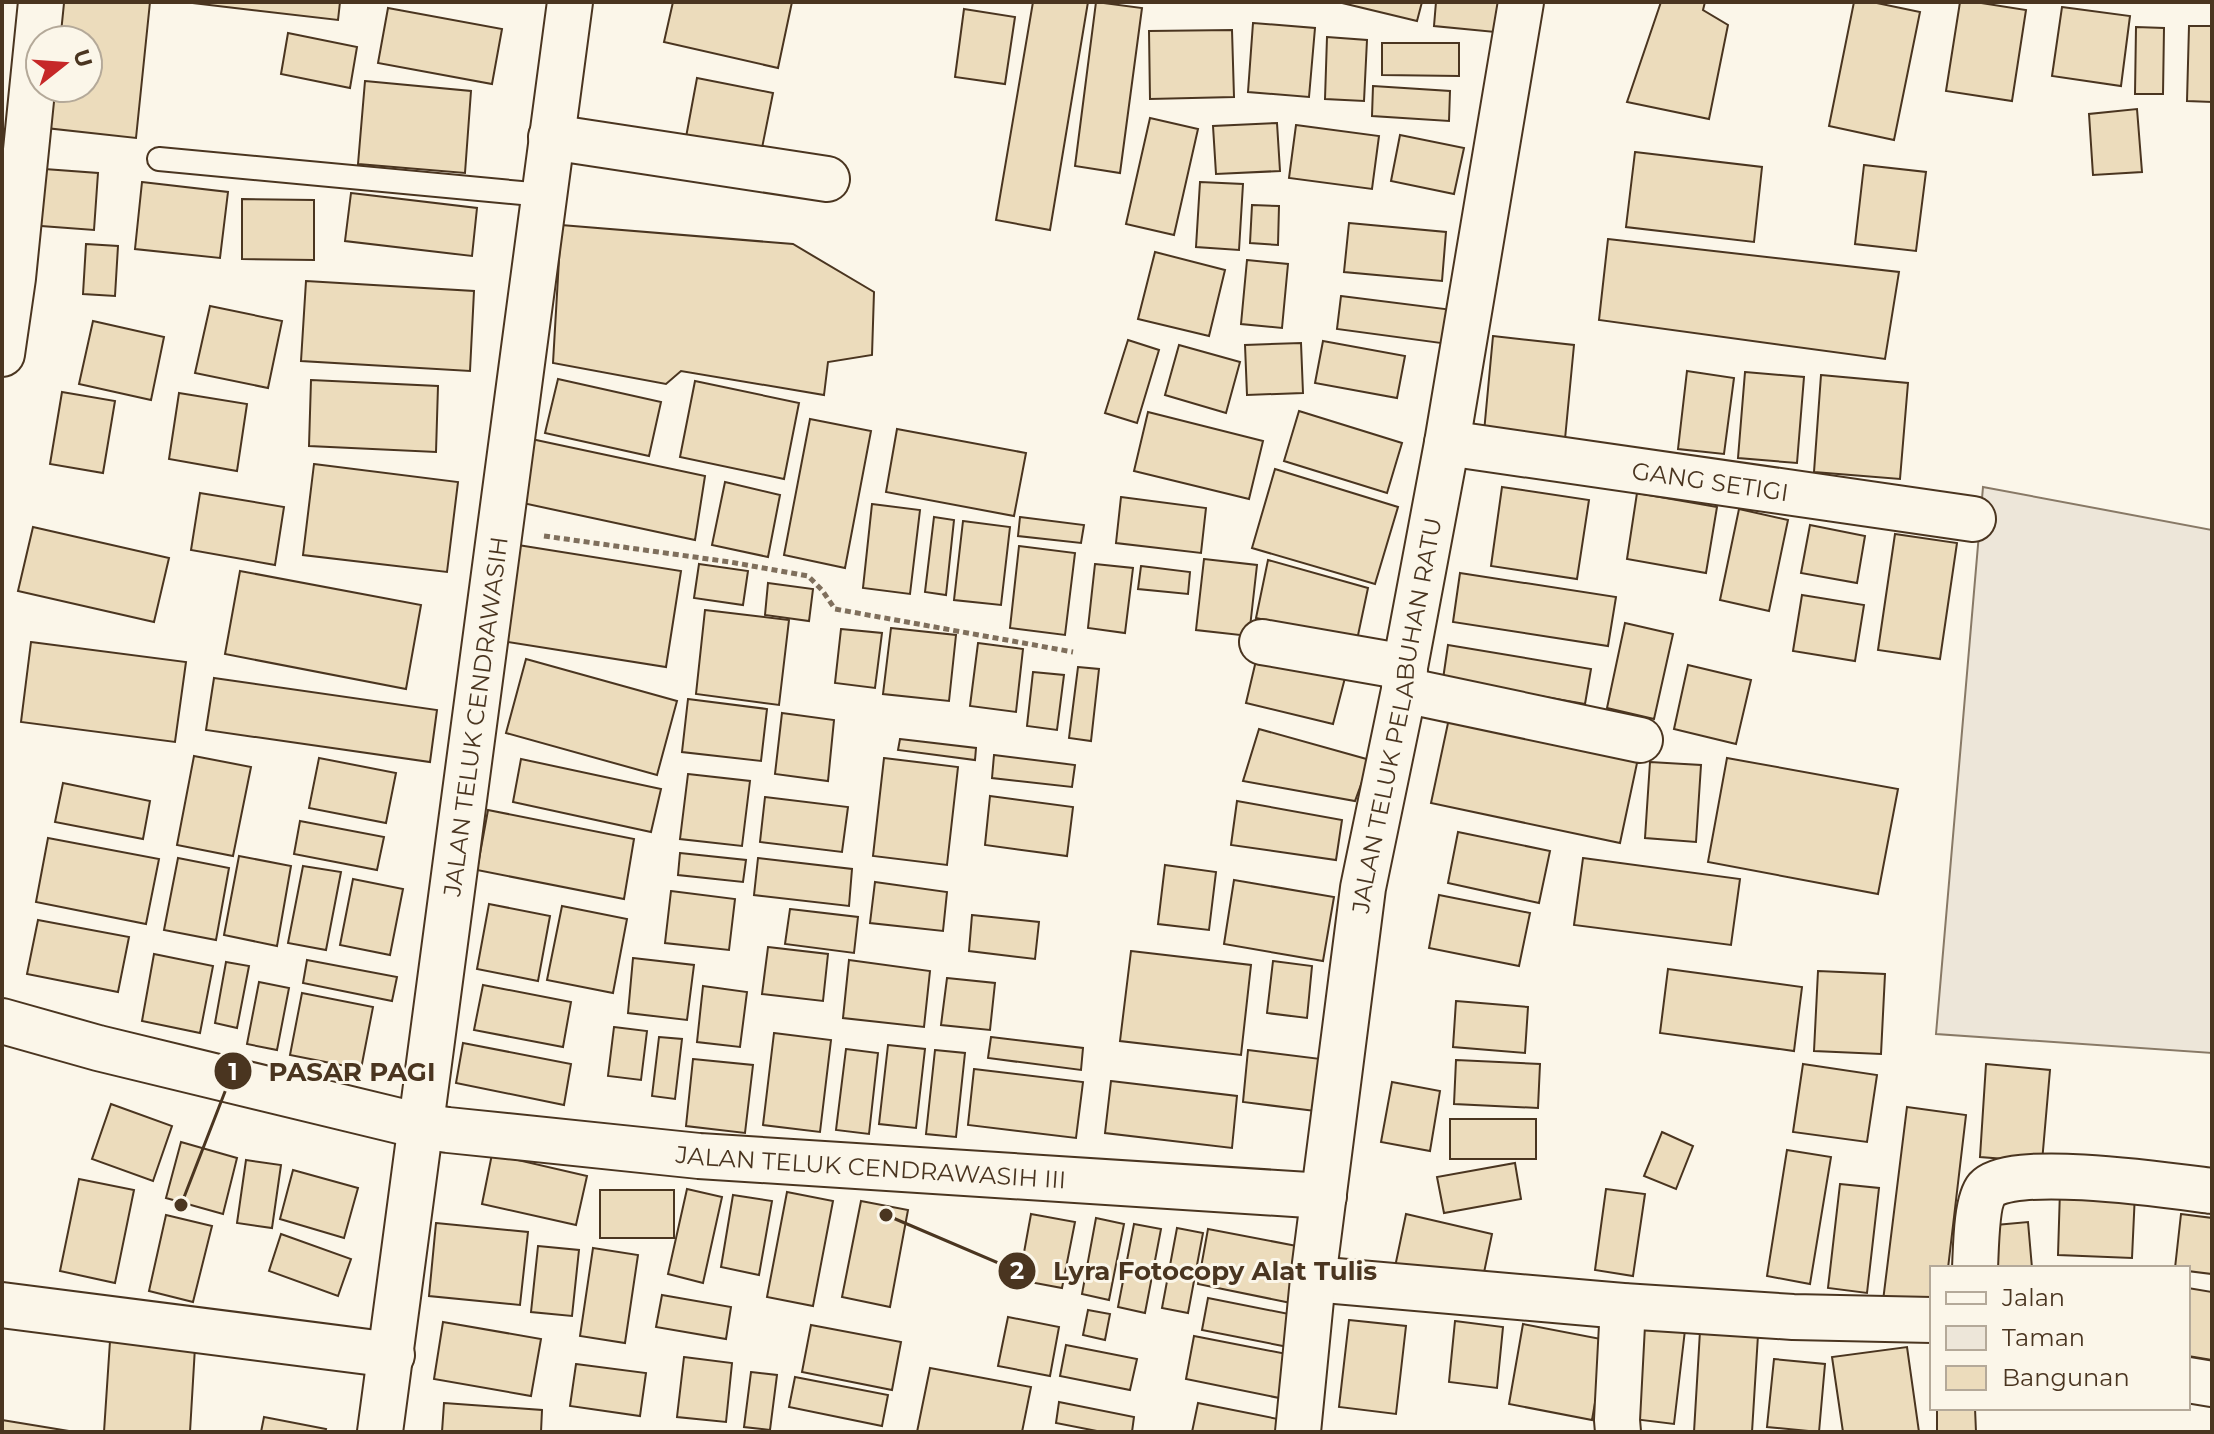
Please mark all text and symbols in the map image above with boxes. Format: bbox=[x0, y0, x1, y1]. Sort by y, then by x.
north arrow bbox=[24, 24, 104, 104]
text: U bbox=[67, 46, 98, 71]
street label: GANG SETIGI bbox=[1630, 455, 1790, 507]
street label: JALAN TELUK PELABUHAN RATU bbox=[1345, 515, 1447, 916]
street label: JALAN TELUK CENDRAWASIH bbox=[437, 535, 513, 899]
callout: PASAR PAGI bbox=[213, 1046, 452, 1096]
text: PASAR PAGI bbox=[269, 1056, 435, 1088]
text: 1 bbox=[228, 1057, 238, 1086]
street label: JALAN TELUK CENDRAWASIH III bbox=[674, 1139, 1067, 1194]
callout: Lyra Fotocopy Alat Tulis bbox=[997, 1246, 1393, 1296]
text: Lyra Fotocopy Alat Tulis bbox=[1053, 1255, 1377, 1287]
text: 2 bbox=[1010, 1256, 1024, 1285]
legend bbox=[1930, 1266, 2190, 1410]
text: Jalan bbox=[2001, 1283, 2065, 1312]
text: Taman bbox=[2002, 1323, 2085, 1352]
text: Bangunan bbox=[2002, 1363, 2130, 1392]

